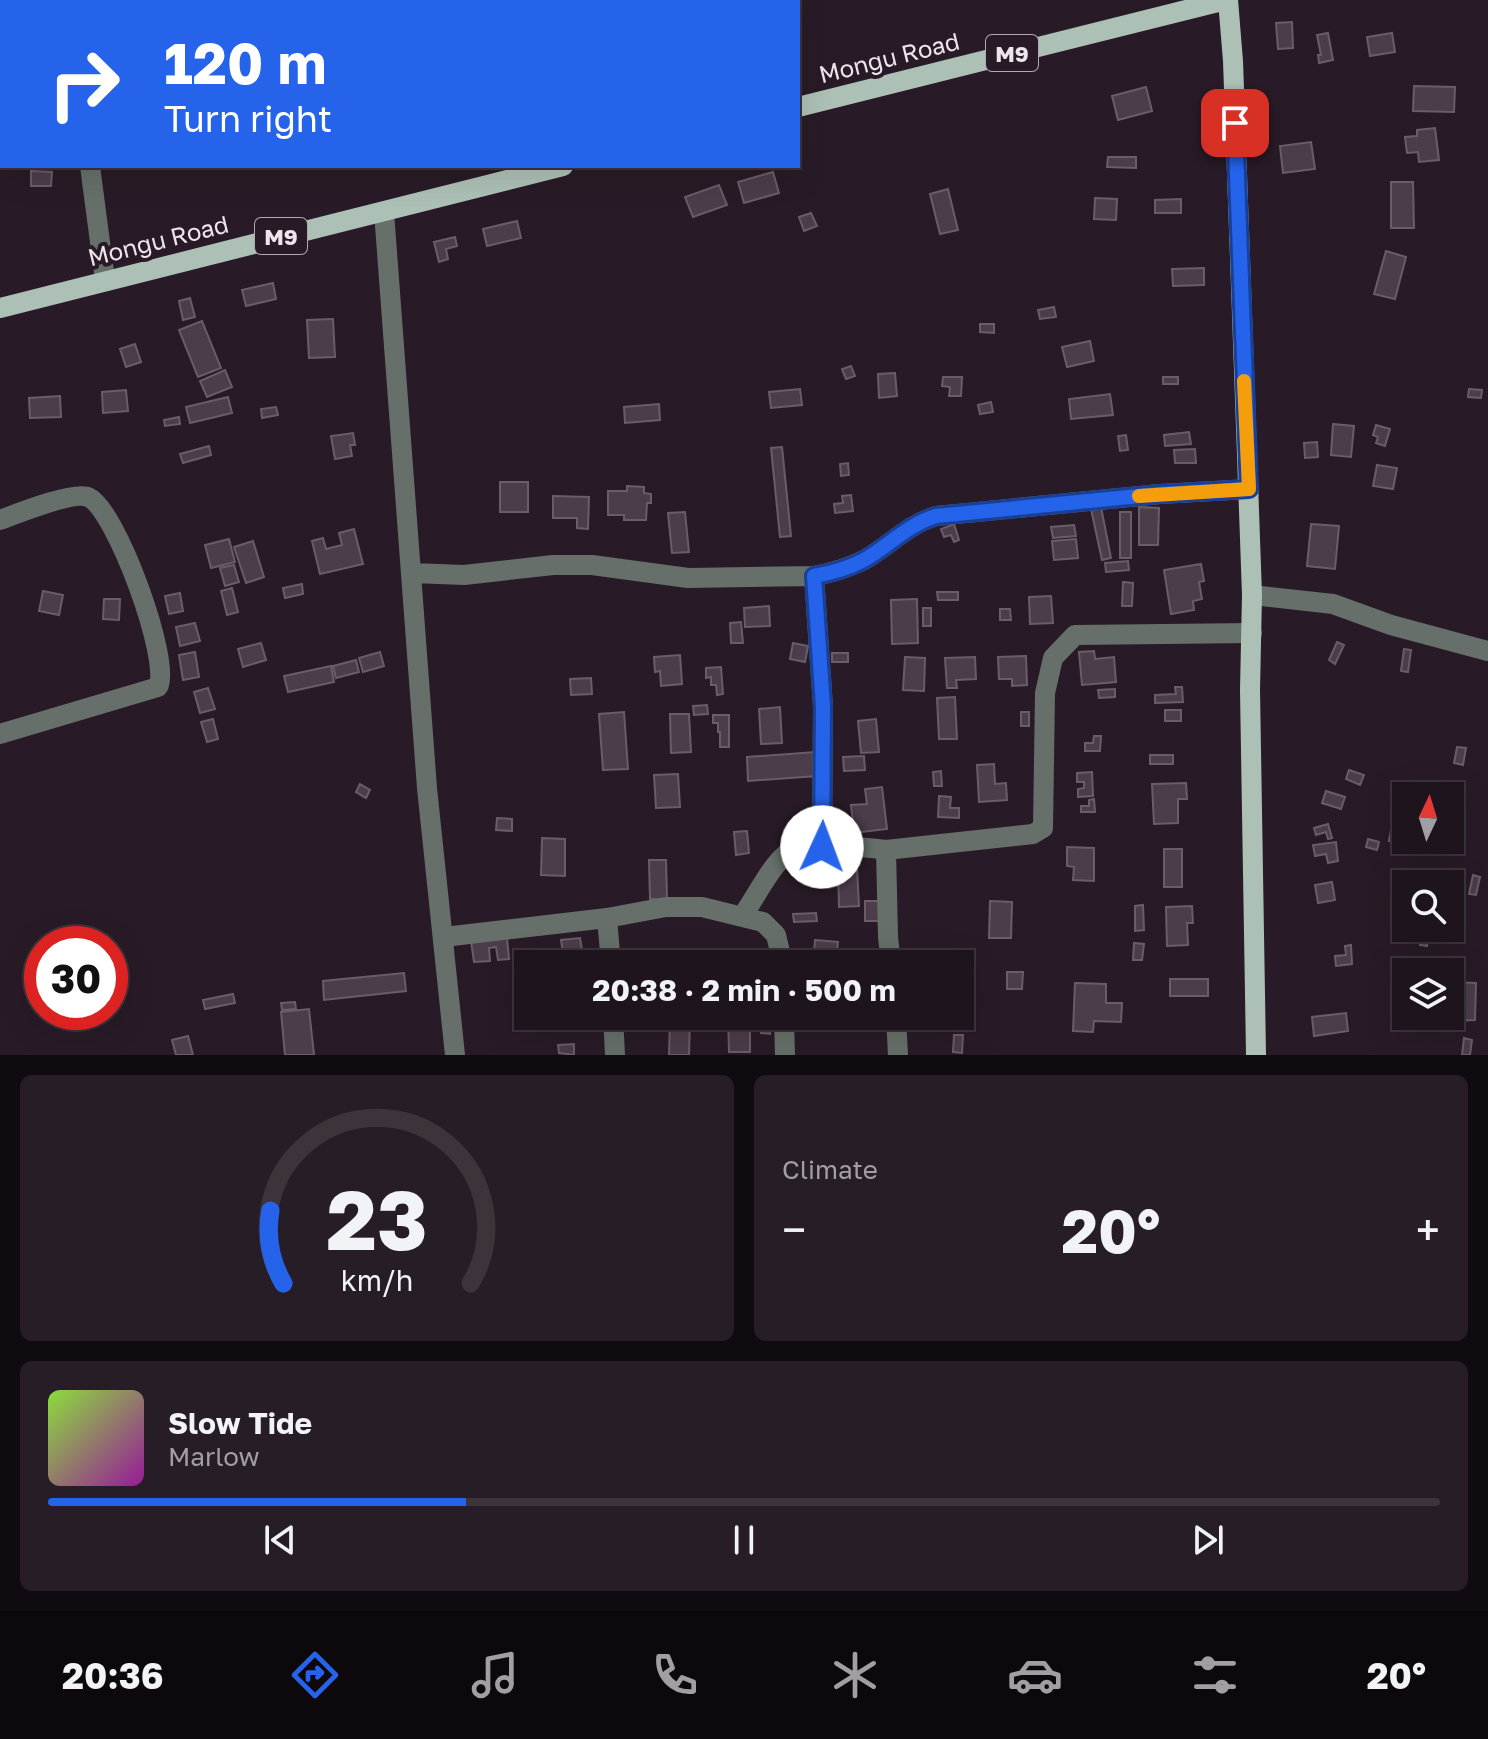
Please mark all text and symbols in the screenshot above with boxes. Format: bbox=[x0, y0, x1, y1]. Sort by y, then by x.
street label: Mongu Road bbox=[816, 26, 962, 88]
text: 120 m bbox=[164, 29, 326, 96]
icon: right bbox=[32, 32, 136, 136]
road number: M9 bbox=[986, 35, 1038, 71]
pin bbox=[1201, 89, 1269, 157]
text: Turn right bbox=[164, 97, 332, 140]
icon: arrive bbox=[1213, 101, 1257, 145]
street label: Mongu Road bbox=[85, 209, 231, 271]
road number: M9 bbox=[255, 218, 307, 254]
north arrow bbox=[1392, 782, 1464, 854]
map controls bbox=[1392, 782, 1464, 1030]
position arrow bbox=[780, 805, 864, 889]
button: search bbox=[1392, 870, 1464, 942]
speed limit sign: 30 bbox=[24, 926, 128, 1030]
button: layers bbox=[1392, 958, 1464, 1030]
text: 20:38 · 2 min · 500 m bbox=[592, 972, 896, 1008]
text: Climate bbox=[782, 1154, 878, 1185]
text: 23 bbox=[326, 1168, 428, 1268]
text: 20° bbox=[1062, 1194, 1161, 1266]
text: − bbox=[782, 1203, 806, 1256]
text: + bbox=[1416, 1203, 1440, 1256]
text: km/h bbox=[341, 1263, 413, 1297]
text: Slow Tide bbox=[168, 1405, 312, 1441]
text: Marlow bbox=[168, 1441, 260, 1472]
icon: previous bbox=[258, 1518, 302, 1562]
icon: pause bbox=[722, 1518, 766, 1562]
icon: next bbox=[1186, 1518, 1230, 1562]
icon: directions bbox=[287, 1647, 343, 1703]
icon: music bbox=[467, 1647, 523, 1703]
icon: phone bbox=[647, 1647, 703, 1703]
icon: climate bbox=[827, 1647, 883, 1703]
icon: car bbox=[1007, 1647, 1063, 1703]
icon: filters bbox=[1187, 1647, 1243, 1703]
text: 20:36 bbox=[62, 1654, 164, 1697]
text: 20° bbox=[1367, 1654, 1426, 1697]

